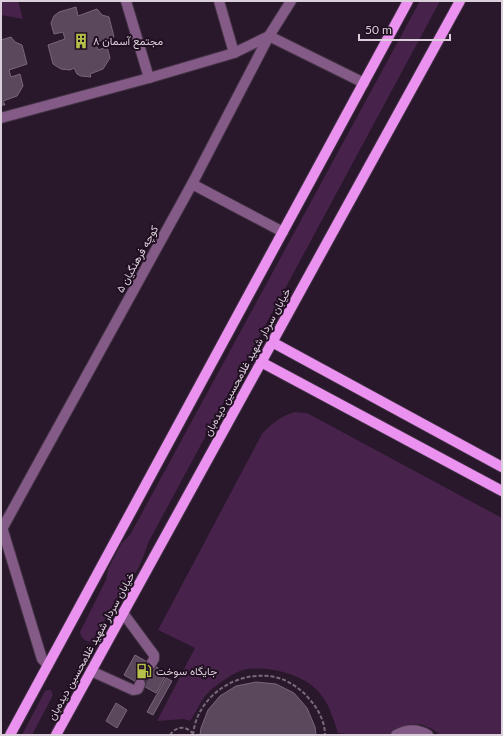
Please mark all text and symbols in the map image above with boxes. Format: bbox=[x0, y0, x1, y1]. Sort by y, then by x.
scale bar bbox=[359, 16, 450, 42]
text: 50 m bbox=[365, 22, 392, 37]
building icon: مجتمع آسمان ۸ bbox=[72, 32, 90, 50]
place label: مجتمع آسمان ۸ bbox=[93, 34, 163, 49]
street label: کوچه فرهنگیان ۵ bbox=[113, 223, 162, 296]
street label: خیابان سردار شهید غلامحسین دیده‌بان bbox=[200, 285, 294, 439]
street label: خیابان سردار شهید غلامحسین دیده‌بان bbox=[44, 569, 138, 723]
fuel station icon: جایگاه سوخت bbox=[135, 662, 153, 680]
place label: جایگاه سوخت bbox=[156, 664, 217, 678]

